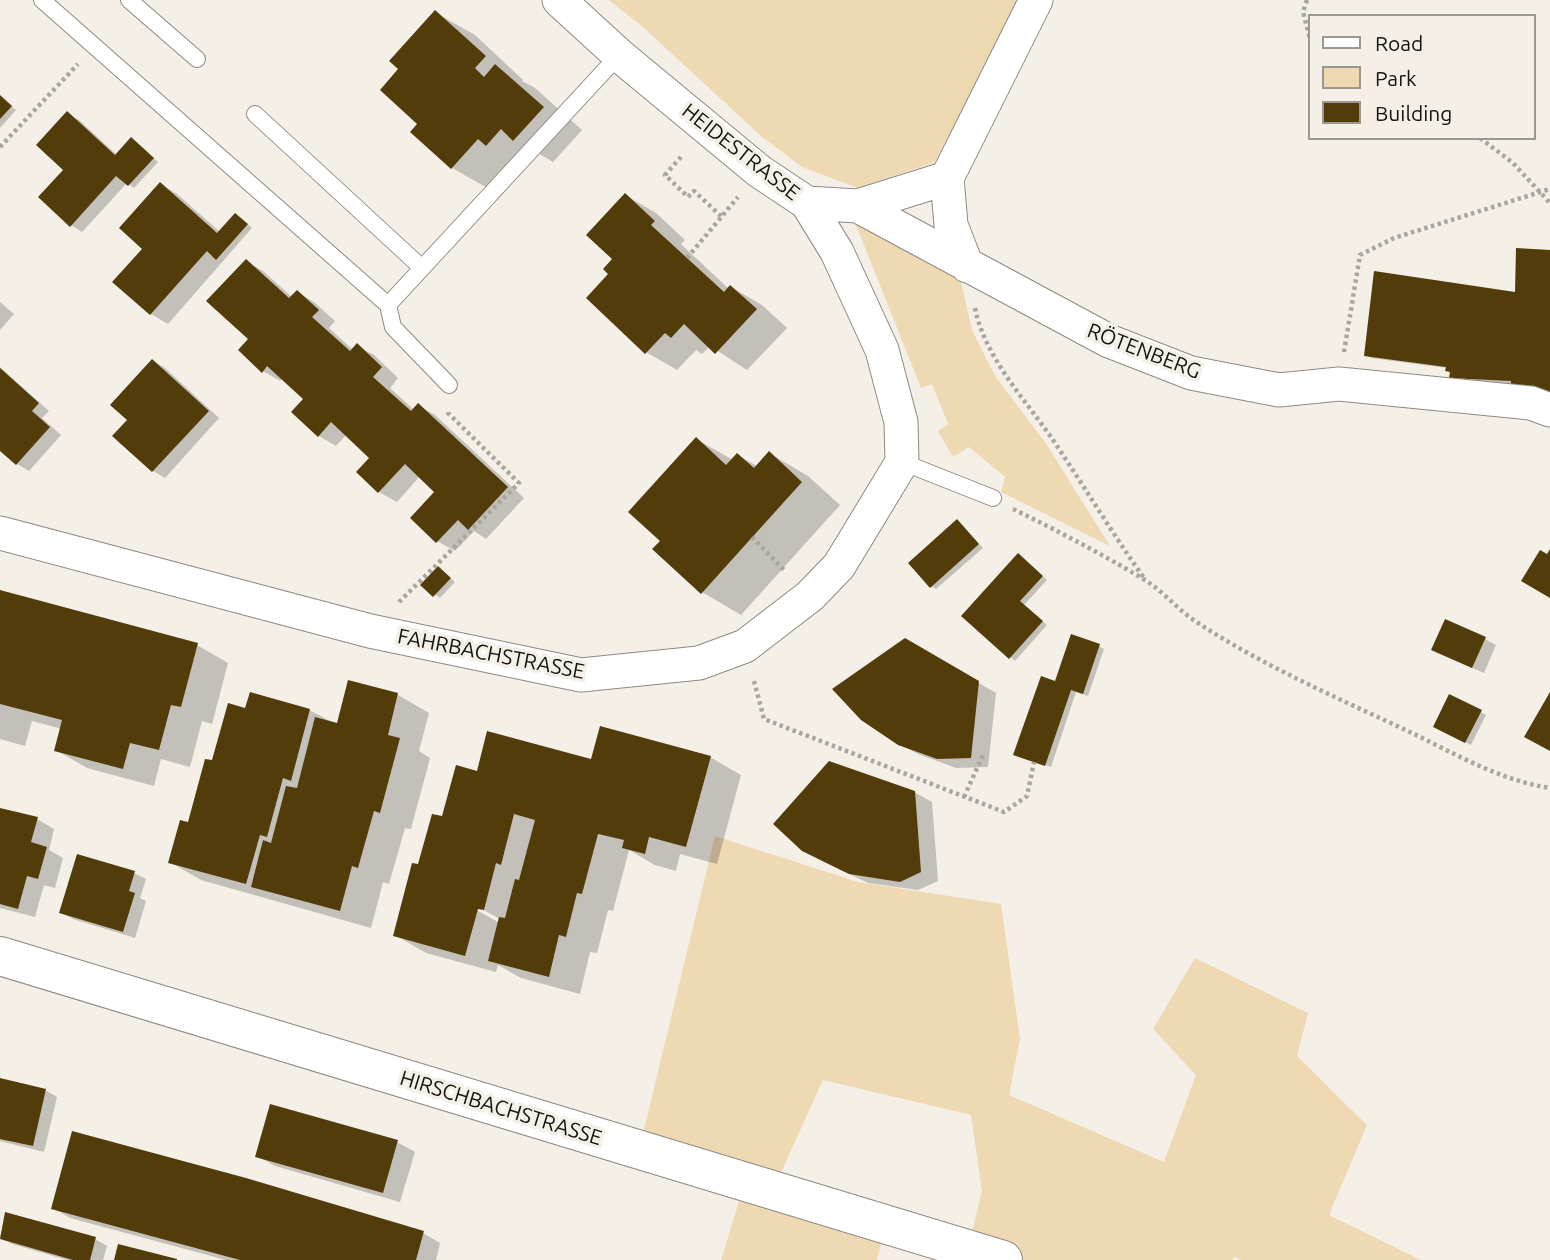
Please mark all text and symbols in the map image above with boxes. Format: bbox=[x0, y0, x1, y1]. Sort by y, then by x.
legend bbox=[1308, 14, 1536, 140]
text: Road bbox=[1375, 31, 1423, 55]
text: Park bbox=[1375, 66, 1417, 90]
street label: HEIDESTRASSE bbox=[677, 98, 805, 206]
text: Building bbox=[1375, 101, 1452, 125]
street label: RÖTENBERG bbox=[1084, 318, 1204, 384]
street label: FAHRBACHSTRASSE bbox=[395, 623, 587, 685]
street label: HIRSCHBACHSTRASSE bbox=[397, 1065, 605, 1151]

